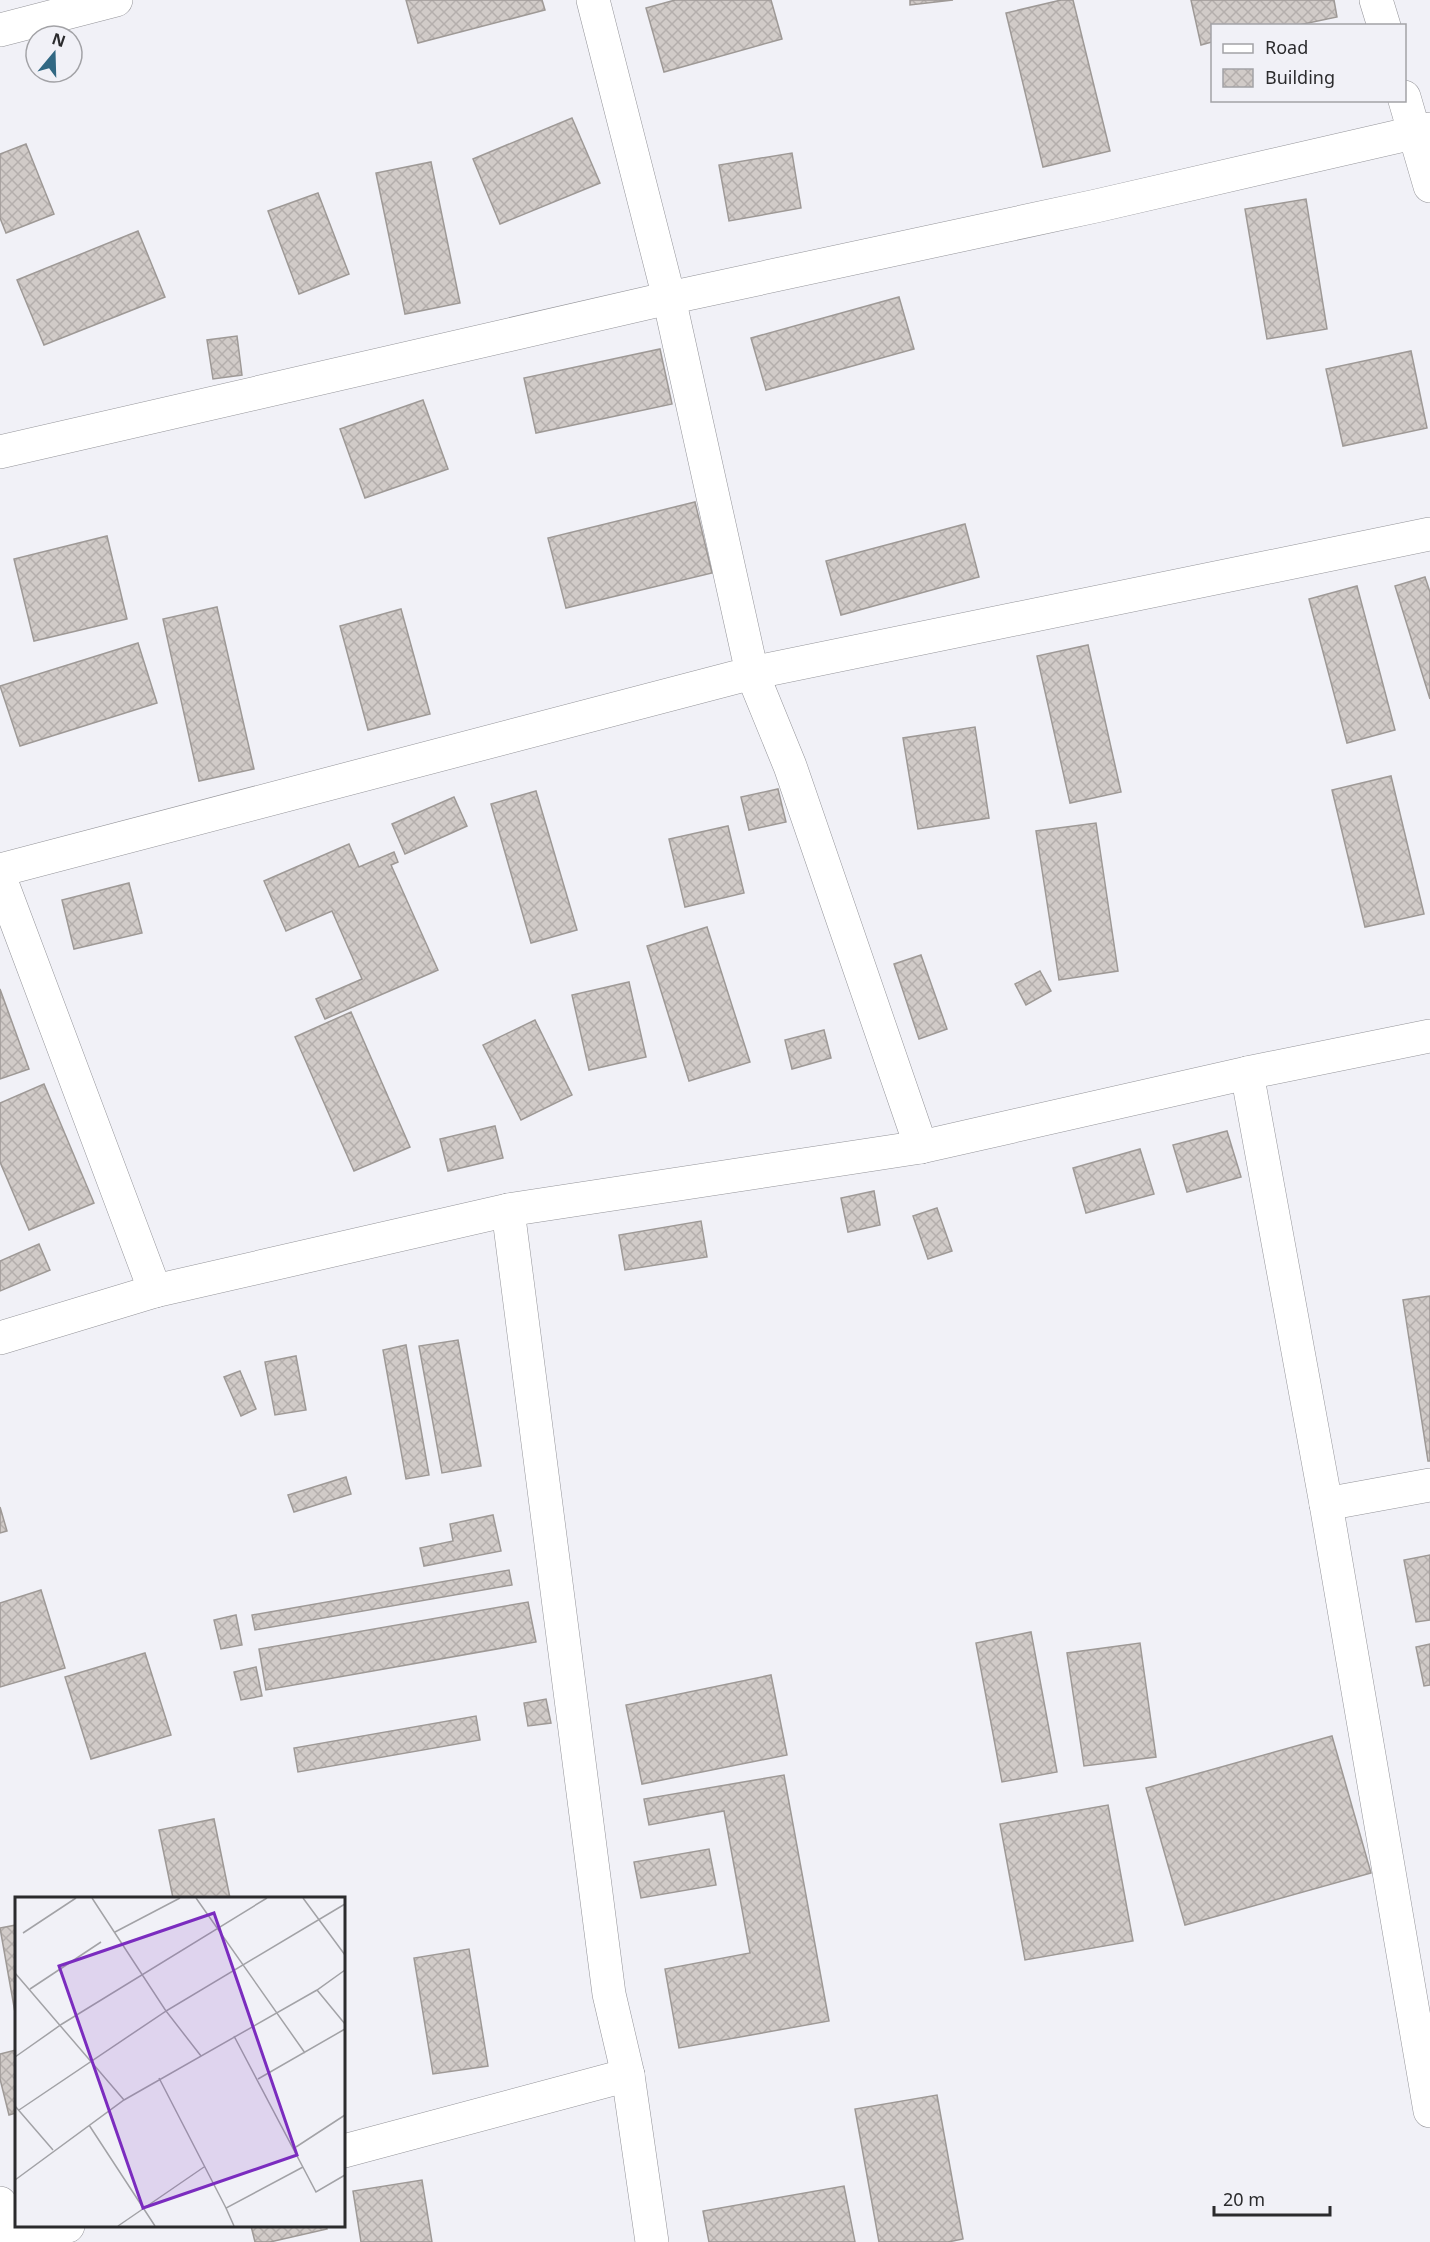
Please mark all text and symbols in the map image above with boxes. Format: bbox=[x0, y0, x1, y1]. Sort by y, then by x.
north arrow bbox=[24, 24, 84, 84]
legend bbox=[1211, 24, 1406, 102]
text: N bbox=[49, 27, 69, 52]
text: Road bbox=[1265, 35, 1308, 59]
text: Building bbox=[1265, 65, 1335, 89]
inset map bbox=[15, 1897, 345, 2227]
scale bar bbox=[1214, 2179, 1330, 2217]
text: 20 m bbox=[1223, 2187, 1265, 2211]

